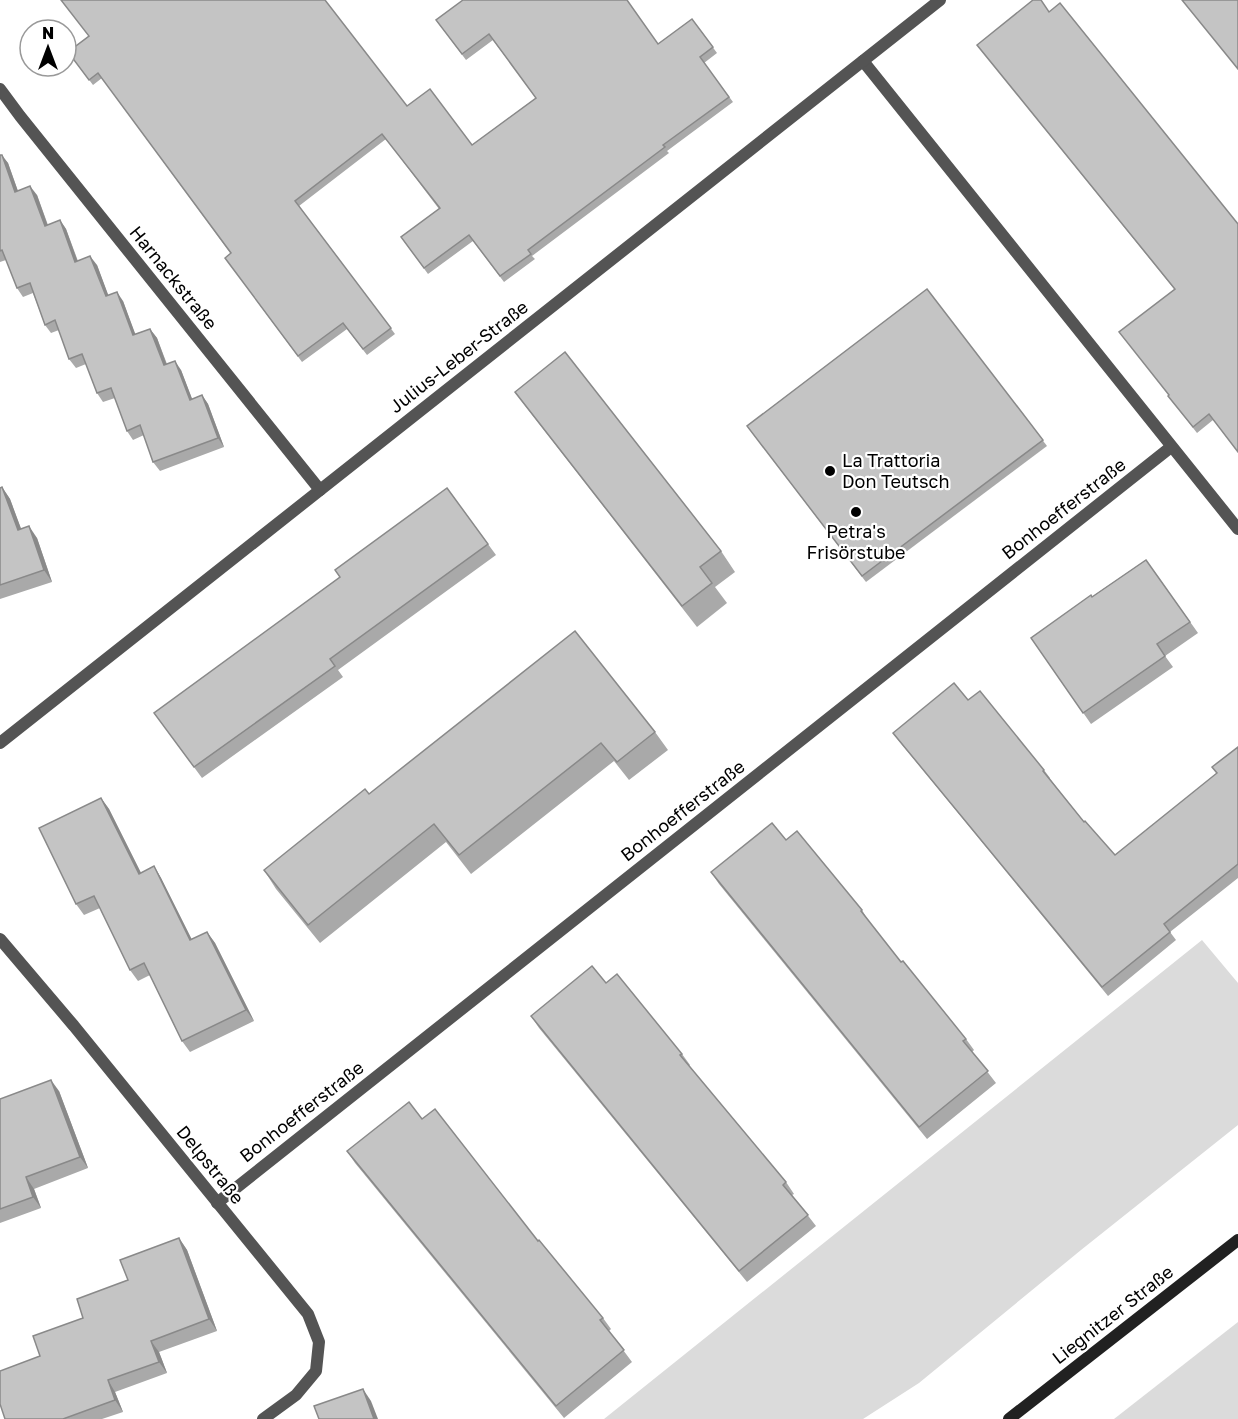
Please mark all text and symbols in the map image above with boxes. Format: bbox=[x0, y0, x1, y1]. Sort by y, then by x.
north arrow bbox=[18, 18, 78, 78]
text: N bbox=[42, 23, 54, 43]
street label: Harnackstraße bbox=[125, 221, 222, 334]
street label: Julius-Leber-Straße bbox=[385, 295, 532, 417]
place label: La Trattoria Don Teutsch bbox=[842, 449, 949, 492]
street label: Bonhoefferstraße bbox=[997, 453, 1130, 563]
marker: La Trattoria Don Teutsch bbox=[823, 464, 837, 478]
marker: Petra's Frisörstube bbox=[849, 505, 863, 519]
place label: Petra's Frisörstube bbox=[806, 520, 906, 563]
street label: Bonhoefferstraße bbox=[616, 755, 749, 865]
street label: Bonhoefferstraße bbox=[235, 1056, 368, 1166]
street label: Delpstraße bbox=[172, 1121, 249, 1208]
street label: Liegnitzer Straße bbox=[1048, 1260, 1177, 1368]

